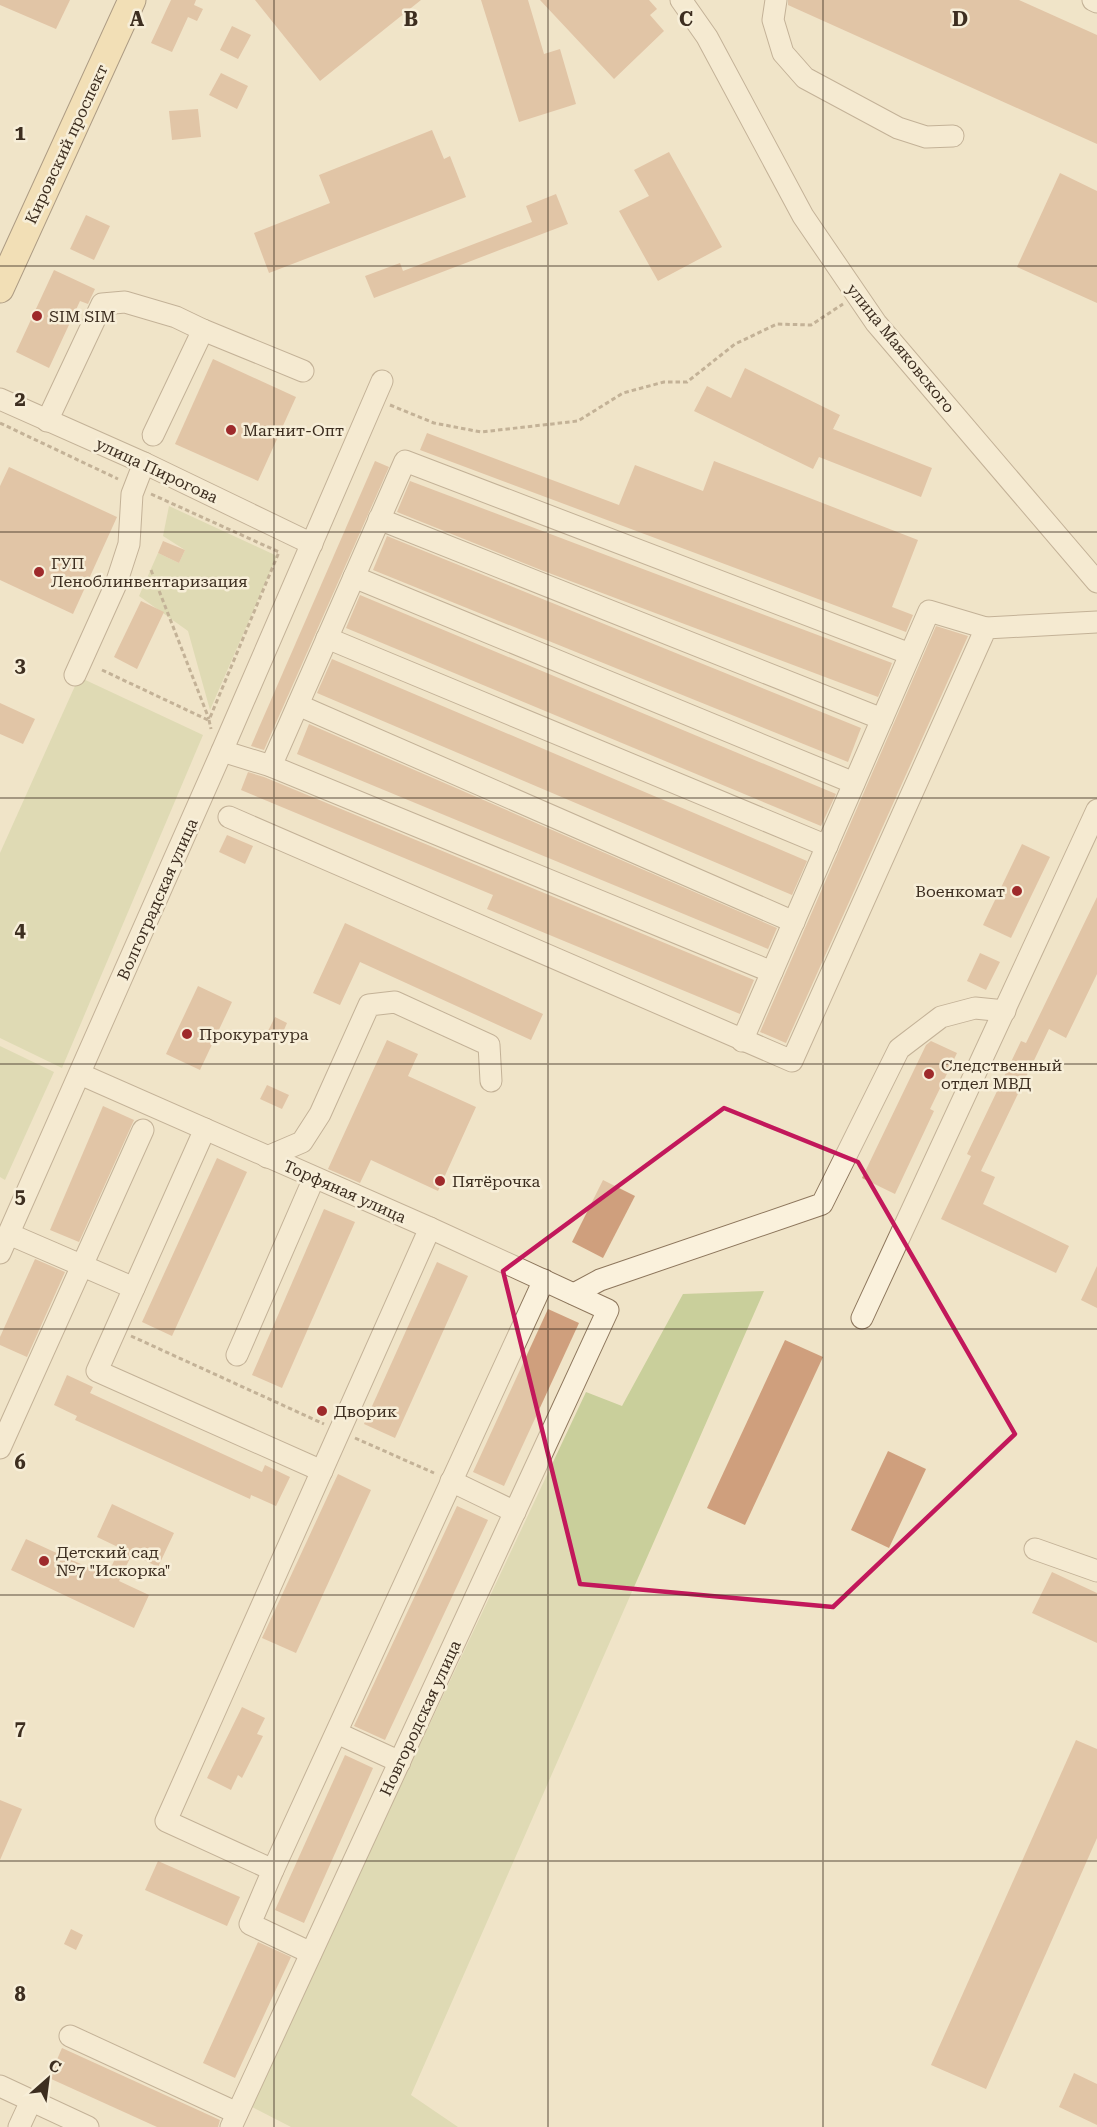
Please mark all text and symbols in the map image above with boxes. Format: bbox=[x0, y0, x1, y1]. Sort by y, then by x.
text: A bbox=[130, 7, 145, 31]
text: B bbox=[404, 7, 418, 31]
text: C bbox=[679, 7, 693, 31]
text: D bbox=[952, 7, 968, 31]
street label: Кировский проспект bbox=[21, 61, 112, 227]
text: 1 bbox=[14, 121, 26, 145]
street label: улица Маяковского bbox=[843, 280, 959, 417]
place label: SIM SIM bbox=[49, 307, 115, 326]
marker: SIM SIM bbox=[30, 309, 44, 323]
text: 2 bbox=[14, 387, 26, 411]
place label: Магнит-Опт bbox=[243, 421, 344, 440]
marker: Магнит-Опт bbox=[224, 423, 238, 437]
street label: улица Пирогова bbox=[93, 434, 221, 507]
place label: ГУП Леноблинвентаризация bbox=[51, 554, 248, 591]
marker: ГУП Леноблинвентаризация bbox=[32, 565, 46, 579]
text: 3 bbox=[14, 653, 26, 677]
street label: Волгоградская улица bbox=[113, 815, 202, 983]
place label: Военкомат bbox=[915, 882, 1005, 901]
marker: Военкомат bbox=[1010, 884, 1024, 898]
text: 4 bbox=[14, 918, 26, 942]
place label: Прокуратура bbox=[199, 1025, 309, 1044]
marker: Прокуратура bbox=[180, 1027, 194, 1041]
place label: Следственный отдел МВД bbox=[941, 1056, 1062, 1093]
marker: Следственный отдел МВД bbox=[922, 1067, 936, 1081]
street label: Торфяная улица bbox=[281, 1156, 409, 1227]
place label: Пятёрочка bbox=[452, 1172, 540, 1191]
marker: Пятёрочка bbox=[433, 1174, 447, 1188]
text: 5 bbox=[14, 1184, 26, 1208]
place label: Дворик bbox=[334, 1402, 397, 1421]
marker: Дворик bbox=[315, 1404, 329, 1418]
text: 6 bbox=[14, 1450, 26, 1474]
place label: Детский cад №7 "Искорка" bbox=[56, 1543, 171, 1580]
marker: Детский cад №7 "Искорка" bbox=[37, 1554, 51, 1568]
street label: Новгородская улица bbox=[376, 1637, 465, 1799]
text: 7 bbox=[14, 1716, 26, 1740]
text: 8 bbox=[14, 1982, 26, 2006]
north arrow bbox=[18, 2049, 78, 2109]
text: С bbox=[45, 2055, 64, 2077]

